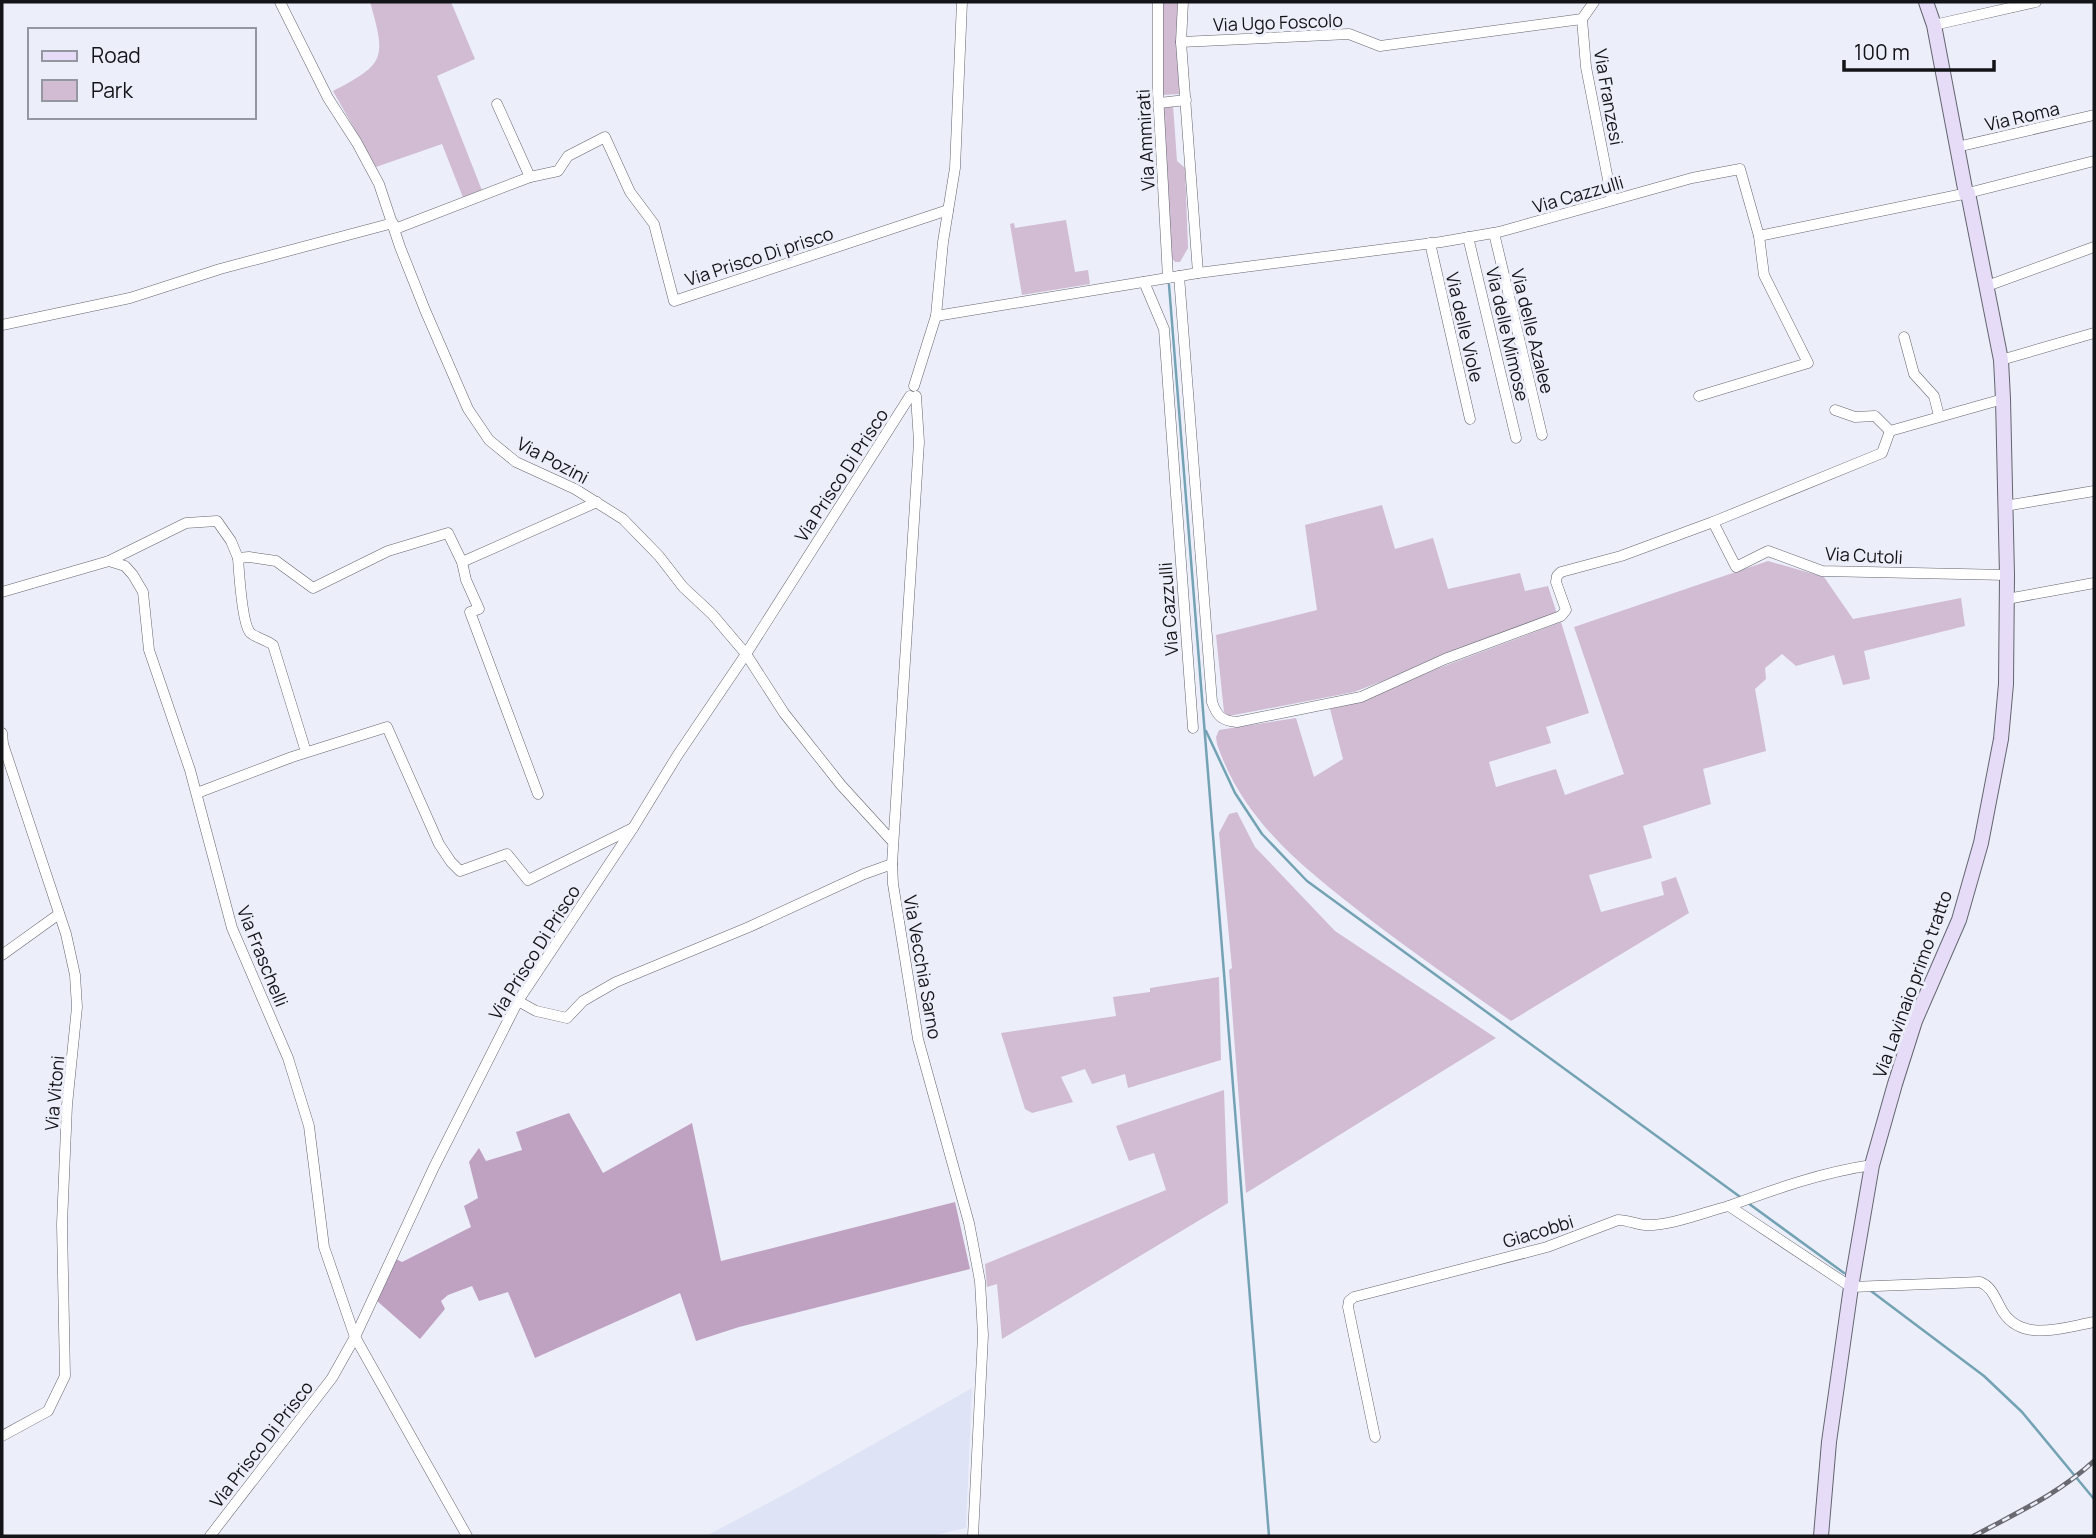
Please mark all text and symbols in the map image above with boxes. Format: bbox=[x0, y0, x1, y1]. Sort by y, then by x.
street label: Via Ugo Foscolo bbox=[1213, 8, 1343, 36]
legend bbox=[28, 28, 256, 119]
scale bar bbox=[1844, 28, 1994, 72]
text: 100 m bbox=[1854, 38, 1910, 66]
text: Road bbox=[91, 41, 141, 69]
street label: Via Franzesi bbox=[1589, 47, 1629, 147]
text: Park bbox=[91, 76, 133, 104]
street label: Via Ammirati bbox=[1130, 88, 1160, 192]
street label: Via Roma bbox=[1982, 96, 2062, 136]
street label: Via Cazzulli bbox=[1530, 170, 1626, 218]
street label: Via Prisco Di prisco bbox=[682, 221, 836, 291]
street label: Via delle Mimose bbox=[1481, 265, 1535, 403]
street label: Via delle Azalee bbox=[1506, 266, 1560, 396]
street label: Via delle Viole bbox=[1441, 270, 1489, 384]
street label: Via Prisco Di Prisco bbox=[789, 404, 893, 546]
street label: Via Pozini bbox=[513, 431, 593, 489]
street label: Via Cutoli bbox=[1825, 541, 1903, 569]
street label: Via Cazzulli bbox=[1153, 562, 1183, 656]
street label: Via Prisco Di Prisco bbox=[483, 880, 585, 1024]
street label: Via Lavinaio primo tratto bbox=[1867, 887, 1957, 1081]
street label: Via Vecchia Sarno bbox=[899, 893, 947, 1041]
street label: Via Fraschelli bbox=[232, 902, 294, 1010]
street label: Via Vitoni bbox=[39, 1054, 69, 1132]
street label: Giacobbi bbox=[1500, 1209, 1576, 1253]
street label: Via Prisco Di Prisco bbox=[204, 1376, 318, 1512]

